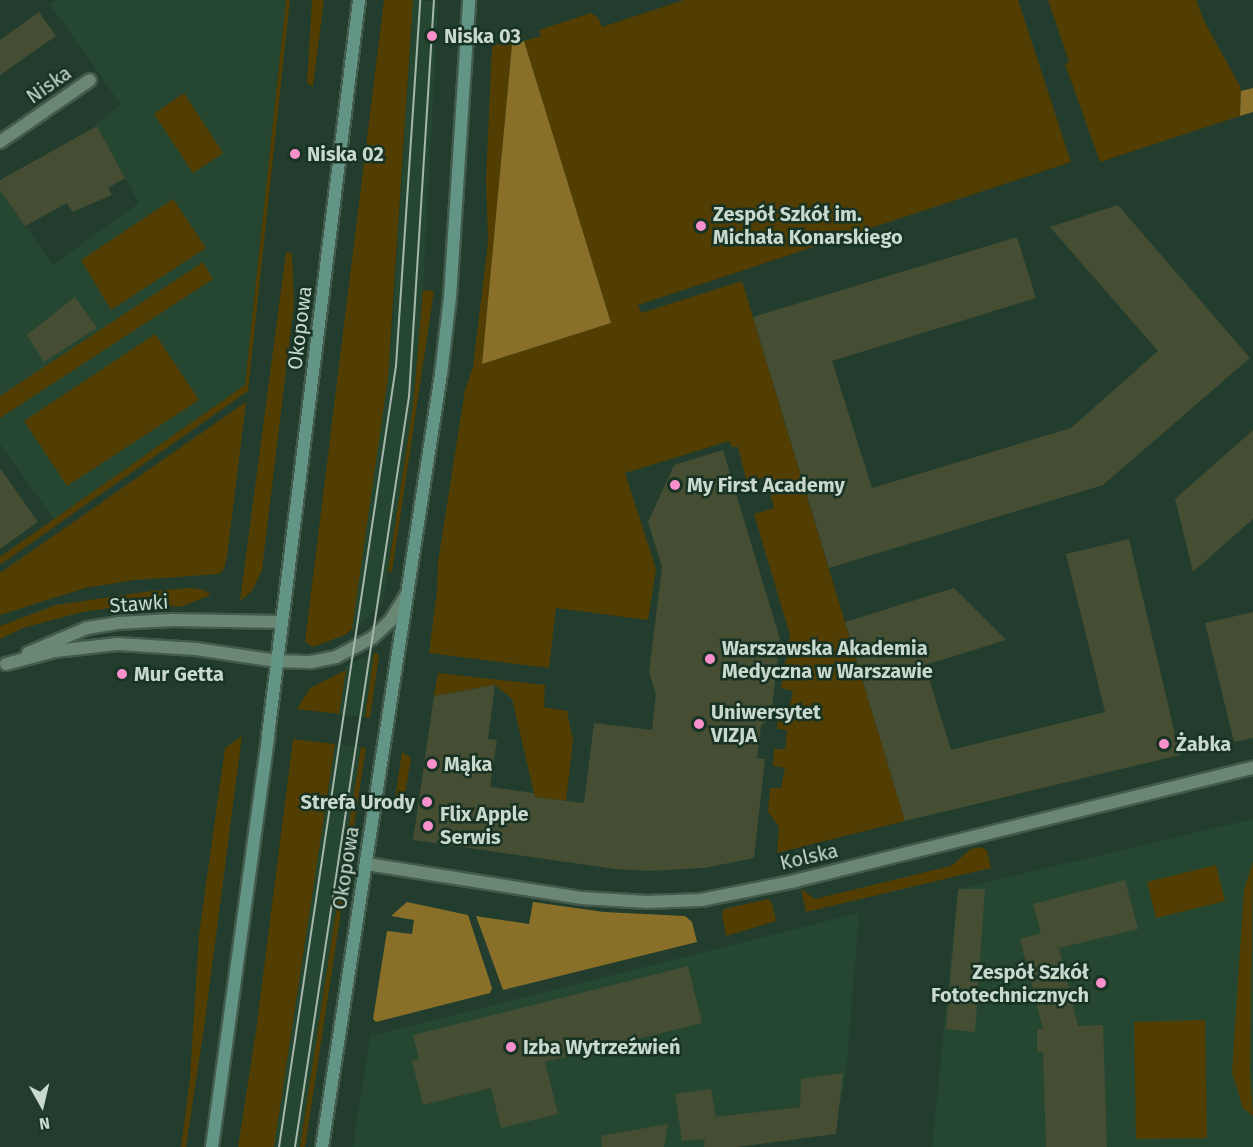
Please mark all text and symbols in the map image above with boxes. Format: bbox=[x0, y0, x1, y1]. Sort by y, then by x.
place label: Niska 03 bbox=[444, 24, 521, 48]
marker: Niska 03 bbox=[425, 29, 439, 43]
street label: Niska bbox=[22, 61, 76, 109]
place label: Niska 02 bbox=[307, 142, 384, 166]
marker: Niska 02 bbox=[288, 147, 302, 161]
place label: Zespół Szkół im. Michała Konarskiego bbox=[713, 202, 903, 249]
marker: Zespół Szkół im. Michała Konarskiego bbox=[694, 219, 708, 233]
street label: Okopowa bbox=[283, 285, 317, 371]
place label: My First Academy bbox=[687, 473, 845, 497]
marker: My First Academy bbox=[668, 478, 682, 492]
street label: Stawki bbox=[109, 590, 169, 618]
place label: Warszawska Akademia Medyczna w Warszawie bbox=[722, 636, 933, 683]
marker: Warszawska Akademia Medyczna w Warszawie bbox=[703, 652, 717, 666]
place label: Mur Getta bbox=[134, 662, 224, 686]
marker: Mur Getta bbox=[115, 667, 129, 681]
place label: Uniwersytet VIZJA bbox=[711, 700, 821, 747]
marker: Uniwersytet VIZJA bbox=[692, 717, 706, 731]
place label: Żabka bbox=[1176, 732, 1231, 756]
marker: Żabka bbox=[1157, 737, 1171, 751]
place label: Mąka bbox=[444, 752, 492, 776]
marker: Mąka bbox=[425, 757, 439, 771]
place label: Strefa Urody bbox=[301, 790, 415, 814]
marker: Strefa Urody bbox=[420, 795, 434, 809]
place label: Flix Apple Serwis bbox=[440, 802, 529, 849]
marker: Flix Apple Serwis bbox=[421, 819, 435, 833]
street label: Okopowa bbox=[328, 825, 364, 911]
street label: Kolska bbox=[777, 839, 841, 875]
place label: Zespół Szkół Fototechnicznych bbox=[931, 960, 1089, 1007]
marker: Zespół Szkół Fototechnicznych bbox=[1094, 976, 1108, 990]
place label: Izba Wytrzeźwień bbox=[523, 1035, 681, 1059]
marker: Izba Wytrzeźwień bbox=[504, 1040, 518, 1054]
north arrow bbox=[12, 1075, 72, 1135]
text: N bbox=[38, 1113, 51, 1133]

